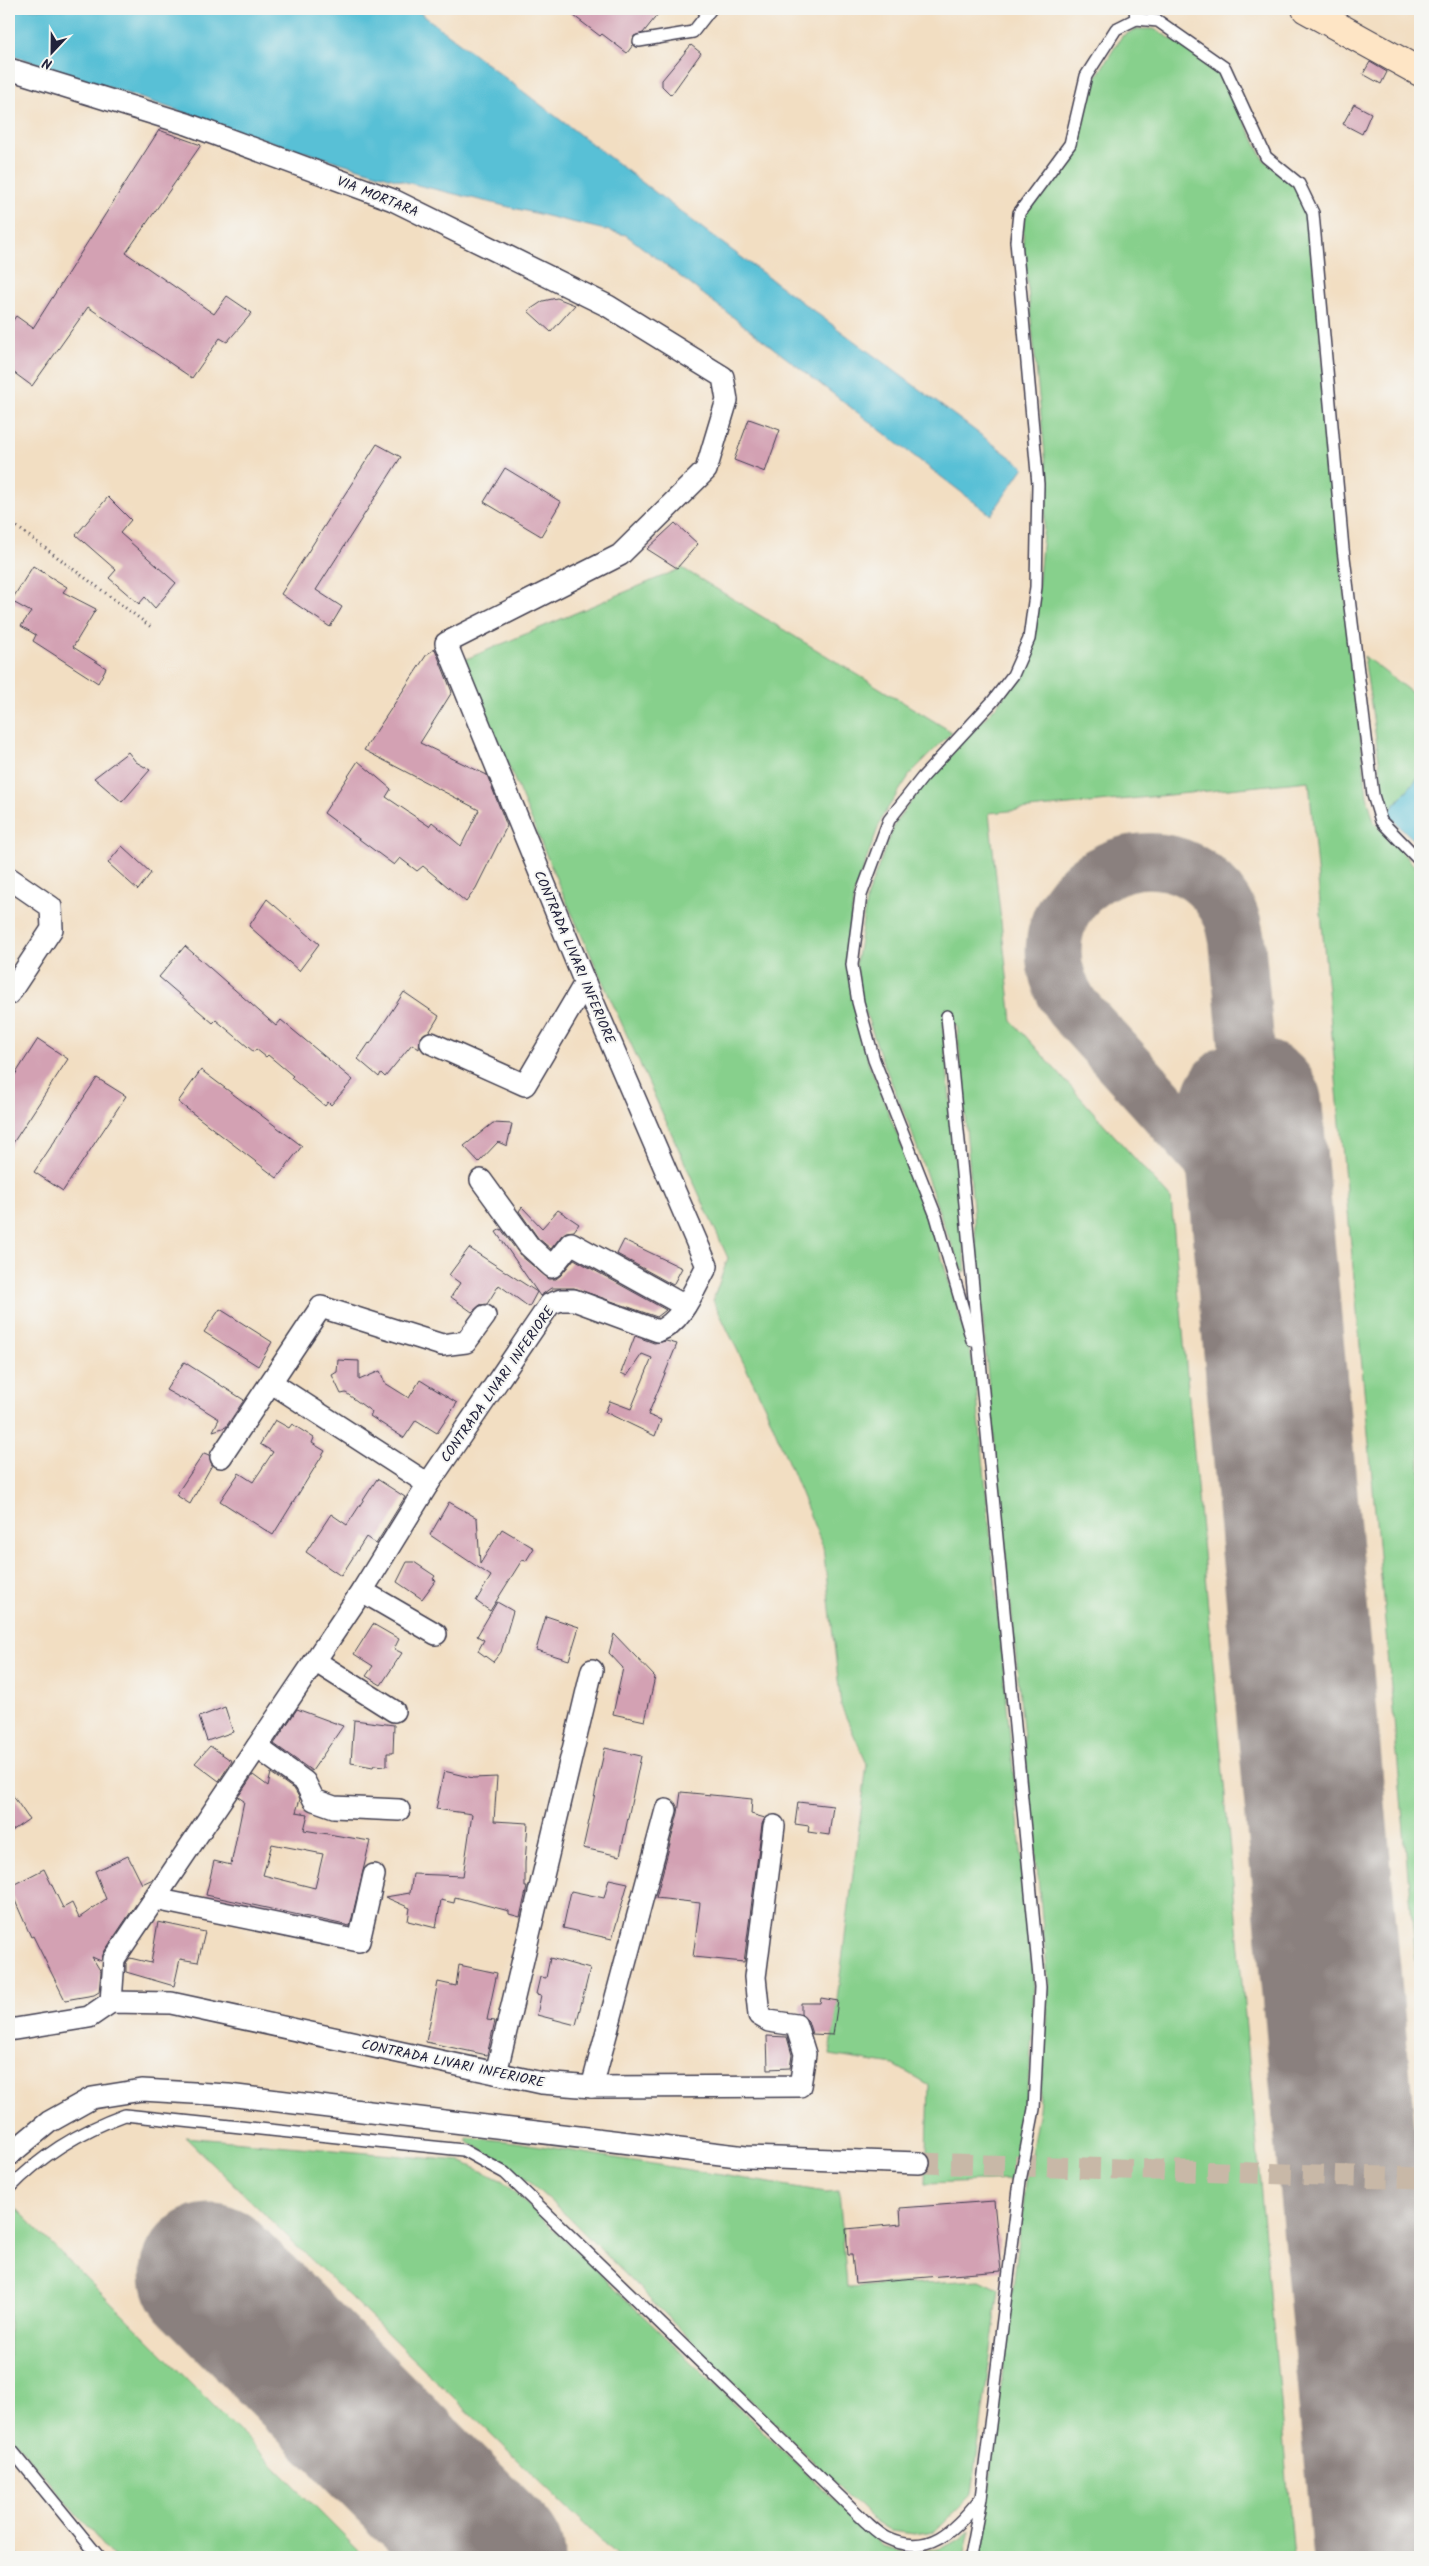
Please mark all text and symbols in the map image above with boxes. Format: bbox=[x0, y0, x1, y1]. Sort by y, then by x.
north arrow bbox=[28, 28, 78, 78]
text: N bbox=[39, 51, 56, 75]
street label: VIA MORTARA bbox=[333, 171, 422, 223]
street label: CONTRADA LIVARI INFERIORE bbox=[527, 867, 621, 1048]
street label: CONTRADA LIVARI INFERIORE bbox=[435, 1301, 561, 1467]
street label: CONTRADA LIVARI INFERIORE bbox=[359, 2034, 547, 2094]

